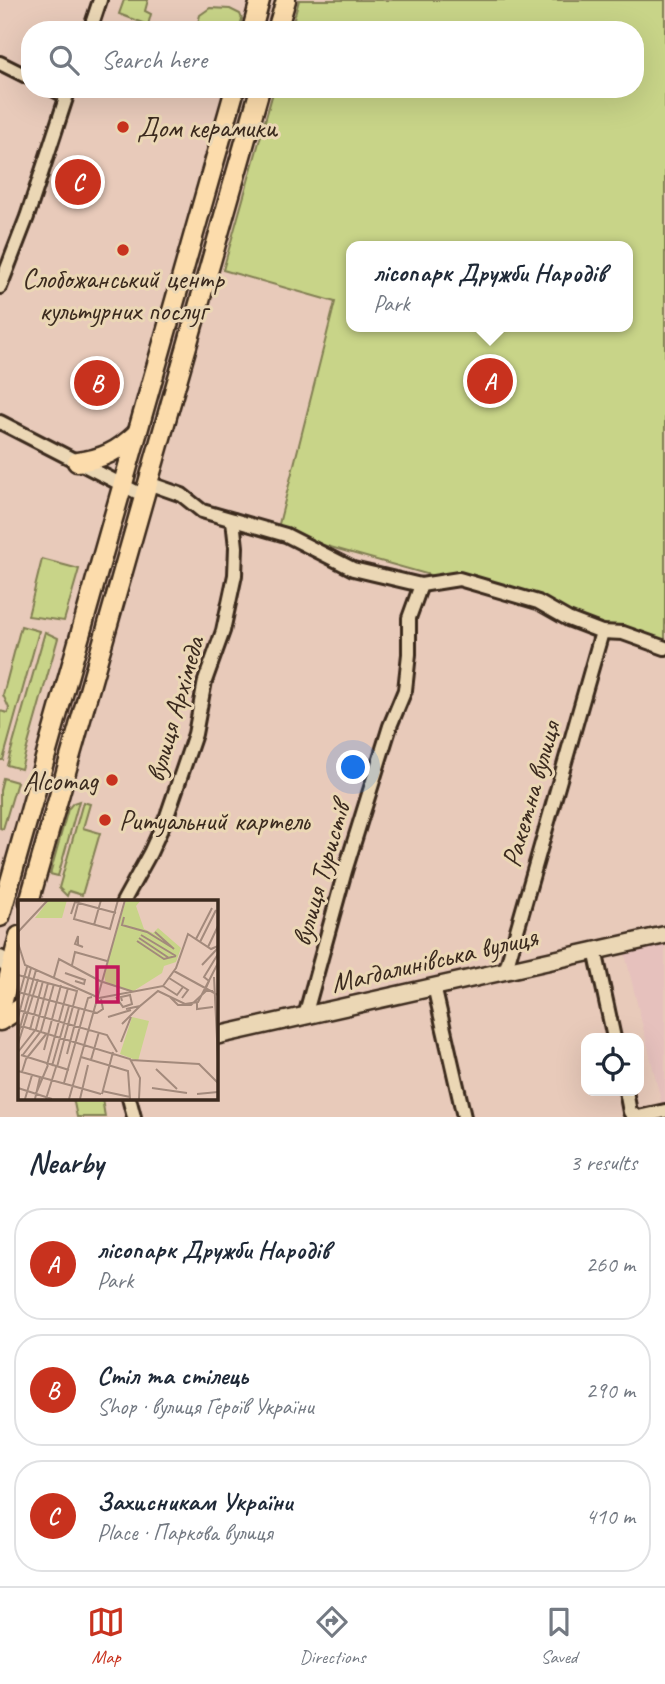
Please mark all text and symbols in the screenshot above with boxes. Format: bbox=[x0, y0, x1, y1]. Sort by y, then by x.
search box bbox=[21, 21, 644, 98]
icon: search bbox=[45, 41, 83, 79]
text: Search here bbox=[101, 43, 207, 76]
place label: Дом керамики bbox=[137, 110, 278, 145]
marker: Дом керамики bbox=[115, 119, 131, 135]
pin: C bbox=[55, 156, 101, 208]
popup bbox=[346, 241, 633, 332]
marker: Слобожанський центр культурних послуг bbox=[115, 242, 131, 258]
text: лісопарк Дружби Народів bbox=[373, 256, 606, 289]
place label: Слобожанський центр культурних послуг bbox=[22, 261, 225, 328]
text: Park bbox=[373, 289, 410, 318]
pin: A bbox=[467, 355, 513, 407]
pin: B bbox=[74, 357, 120, 409]
street label: вулиця Архімеда bbox=[137, 631, 212, 786]
street label: Ракетна вулиця bbox=[493, 715, 569, 871]
your location bbox=[336, 750, 370, 784]
place label: Alcomag bbox=[23, 763, 99, 798]
marker: Alcomag bbox=[104, 772, 120, 788]
street label: вулиця Туристів bbox=[283, 792, 359, 950]
place label: Ритуальний картель bbox=[119, 803, 312, 838]
marker: Ритуальний картель bbox=[97, 812, 113, 828]
inset map bbox=[18, 900, 217, 1100]
street label: Магдалинівська вулиця bbox=[328, 919, 542, 1000]
map controls bbox=[581, 1033, 644, 1096]
button: locate bbox=[581, 1033, 644, 1096]
text: Nearby bbox=[28, 1144, 104, 1182]
text: 3 results bbox=[570, 1148, 637, 1177]
text: лісопарк Дружби Народів bbox=[97, 1233, 330, 1266]
text: A bbox=[47, 1250, 59, 1279]
text: 260 m bbox=[586, 1250, 635, 1279]
text: Park bbox=[97, 1266, 133, 1295]
text: Стіл та стілець bbox=[97, 1359, 248, 1392]
text: B bbox=[47, 1376, 59, 1405]
text: 290 m bbox=[586, 1376, 635, 1405]
text: Shop · вулиця Героїв України bbox=[97, 1392, 314, 1421]
text: Захисникам України bbox=[97, 1485, 292, 1518]
text: C bbox=[48, 1502, 58, 1531]
text: 410 m bbox=[586, 1502, 635, 1531]
text: Place · Паркова вулиця bbox=[97, 1518, 273, 1547]
tab: Map bbox=[87, 1603, 125, 1669]
tab: Directions bbox=[299, 1603, 366, 1669]
tab: Saved bbox=[540, 1603, 578, 1669]

